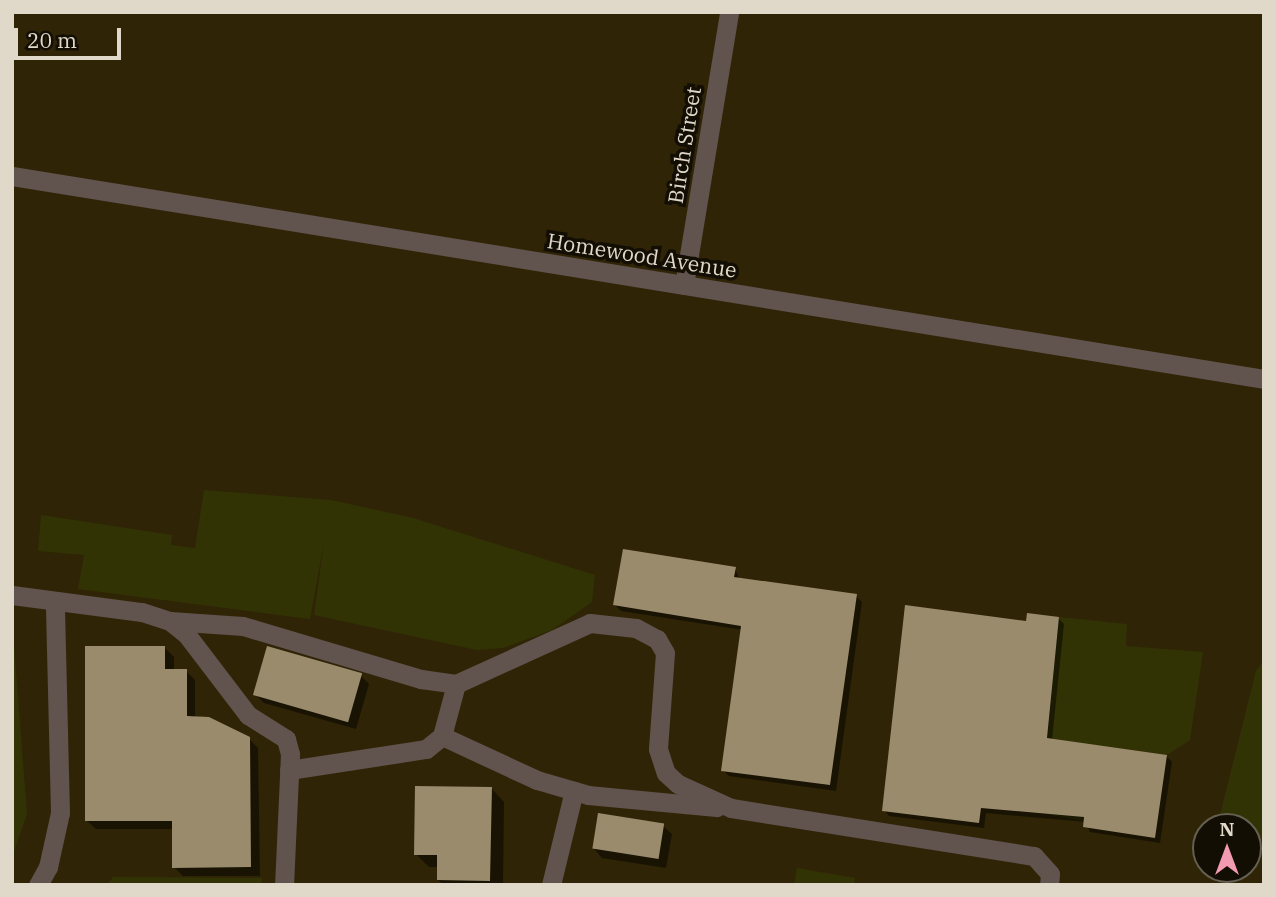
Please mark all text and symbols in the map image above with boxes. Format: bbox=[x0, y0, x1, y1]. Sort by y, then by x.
scale bar bbox=[18, 14, 124, 58]
text: 20 m bbox=[27, 26, 77, 54]
street label: Birch Street bbox=[662, 85, 706, 205]
street label: Homewood Avenue bbox=[546, 228, 738, 282]
north arrow bbox=[1192, 813, 1262, 883]
text: N bbox=[1219, 817, 1235, 841]

